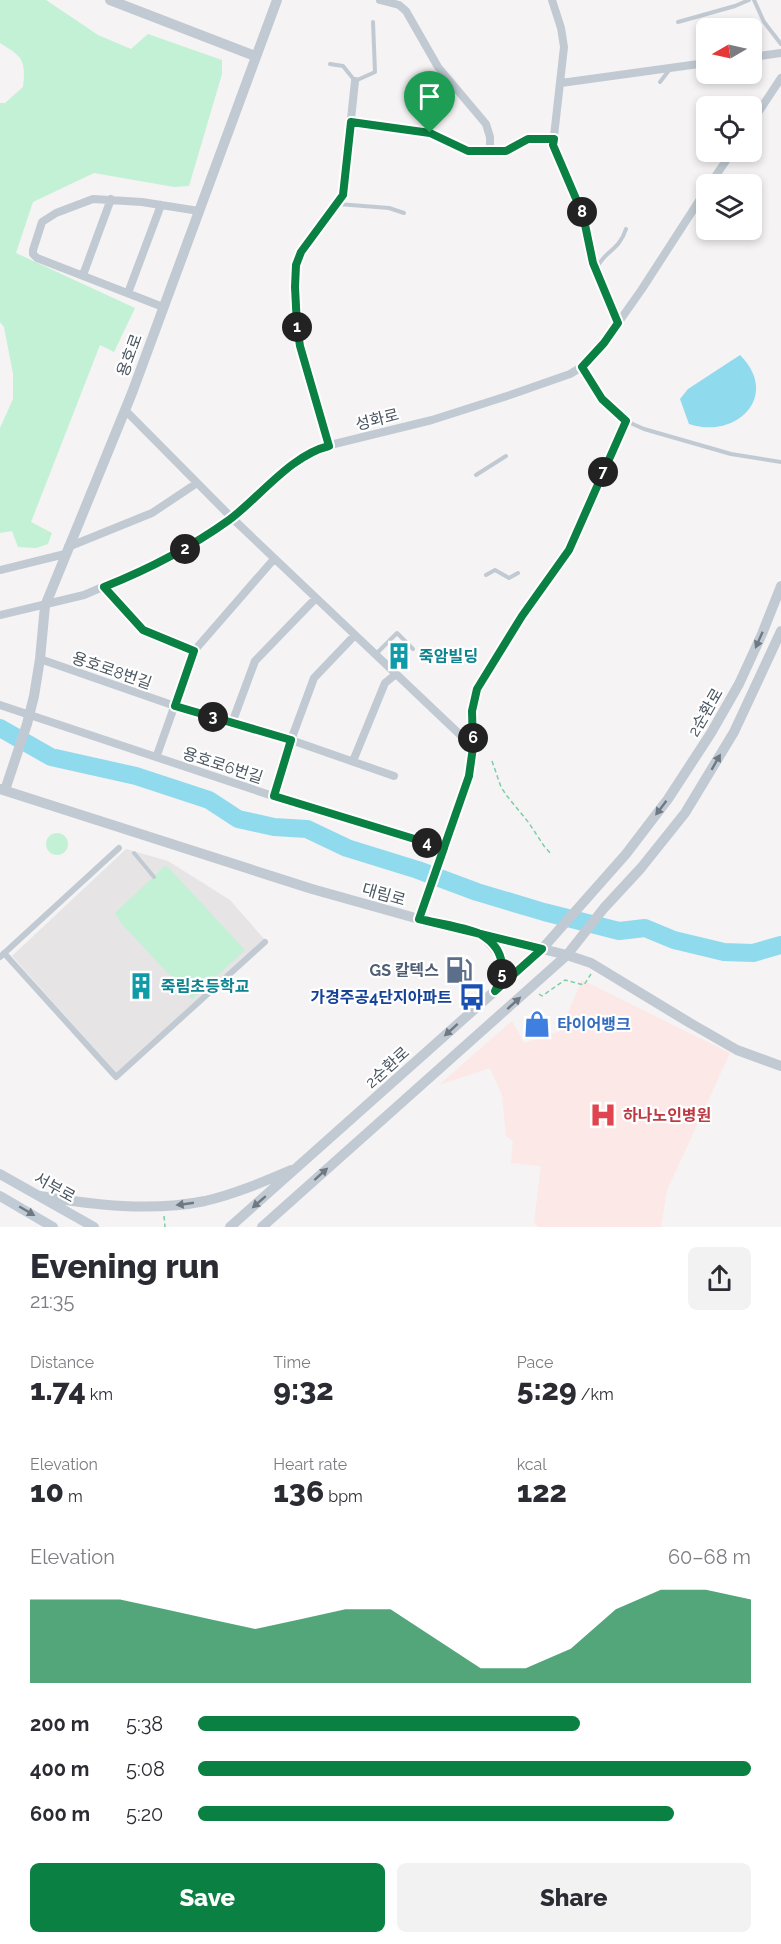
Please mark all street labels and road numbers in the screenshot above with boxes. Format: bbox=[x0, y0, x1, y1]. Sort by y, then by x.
street label: 용호로 bbox=[113, 331, 146, 379]
street label: 성화로 bbox=[353, 405, 401, 434]
street label: 용호로8번길 bbox=[69, 648, 154, 693]
street label: 2순환로 bbox=[684, 685, 727, 740]
street label: 용호로6번길 bbox=[180, 744, 265, 787]
street label: 대림로 bbox=[360, 879, 408, 910]
street label: 2순환로 bbox=[361, 1043, 413, 1092]
street label: 서부로 bbox=[31, 1168, 79, 1207]

